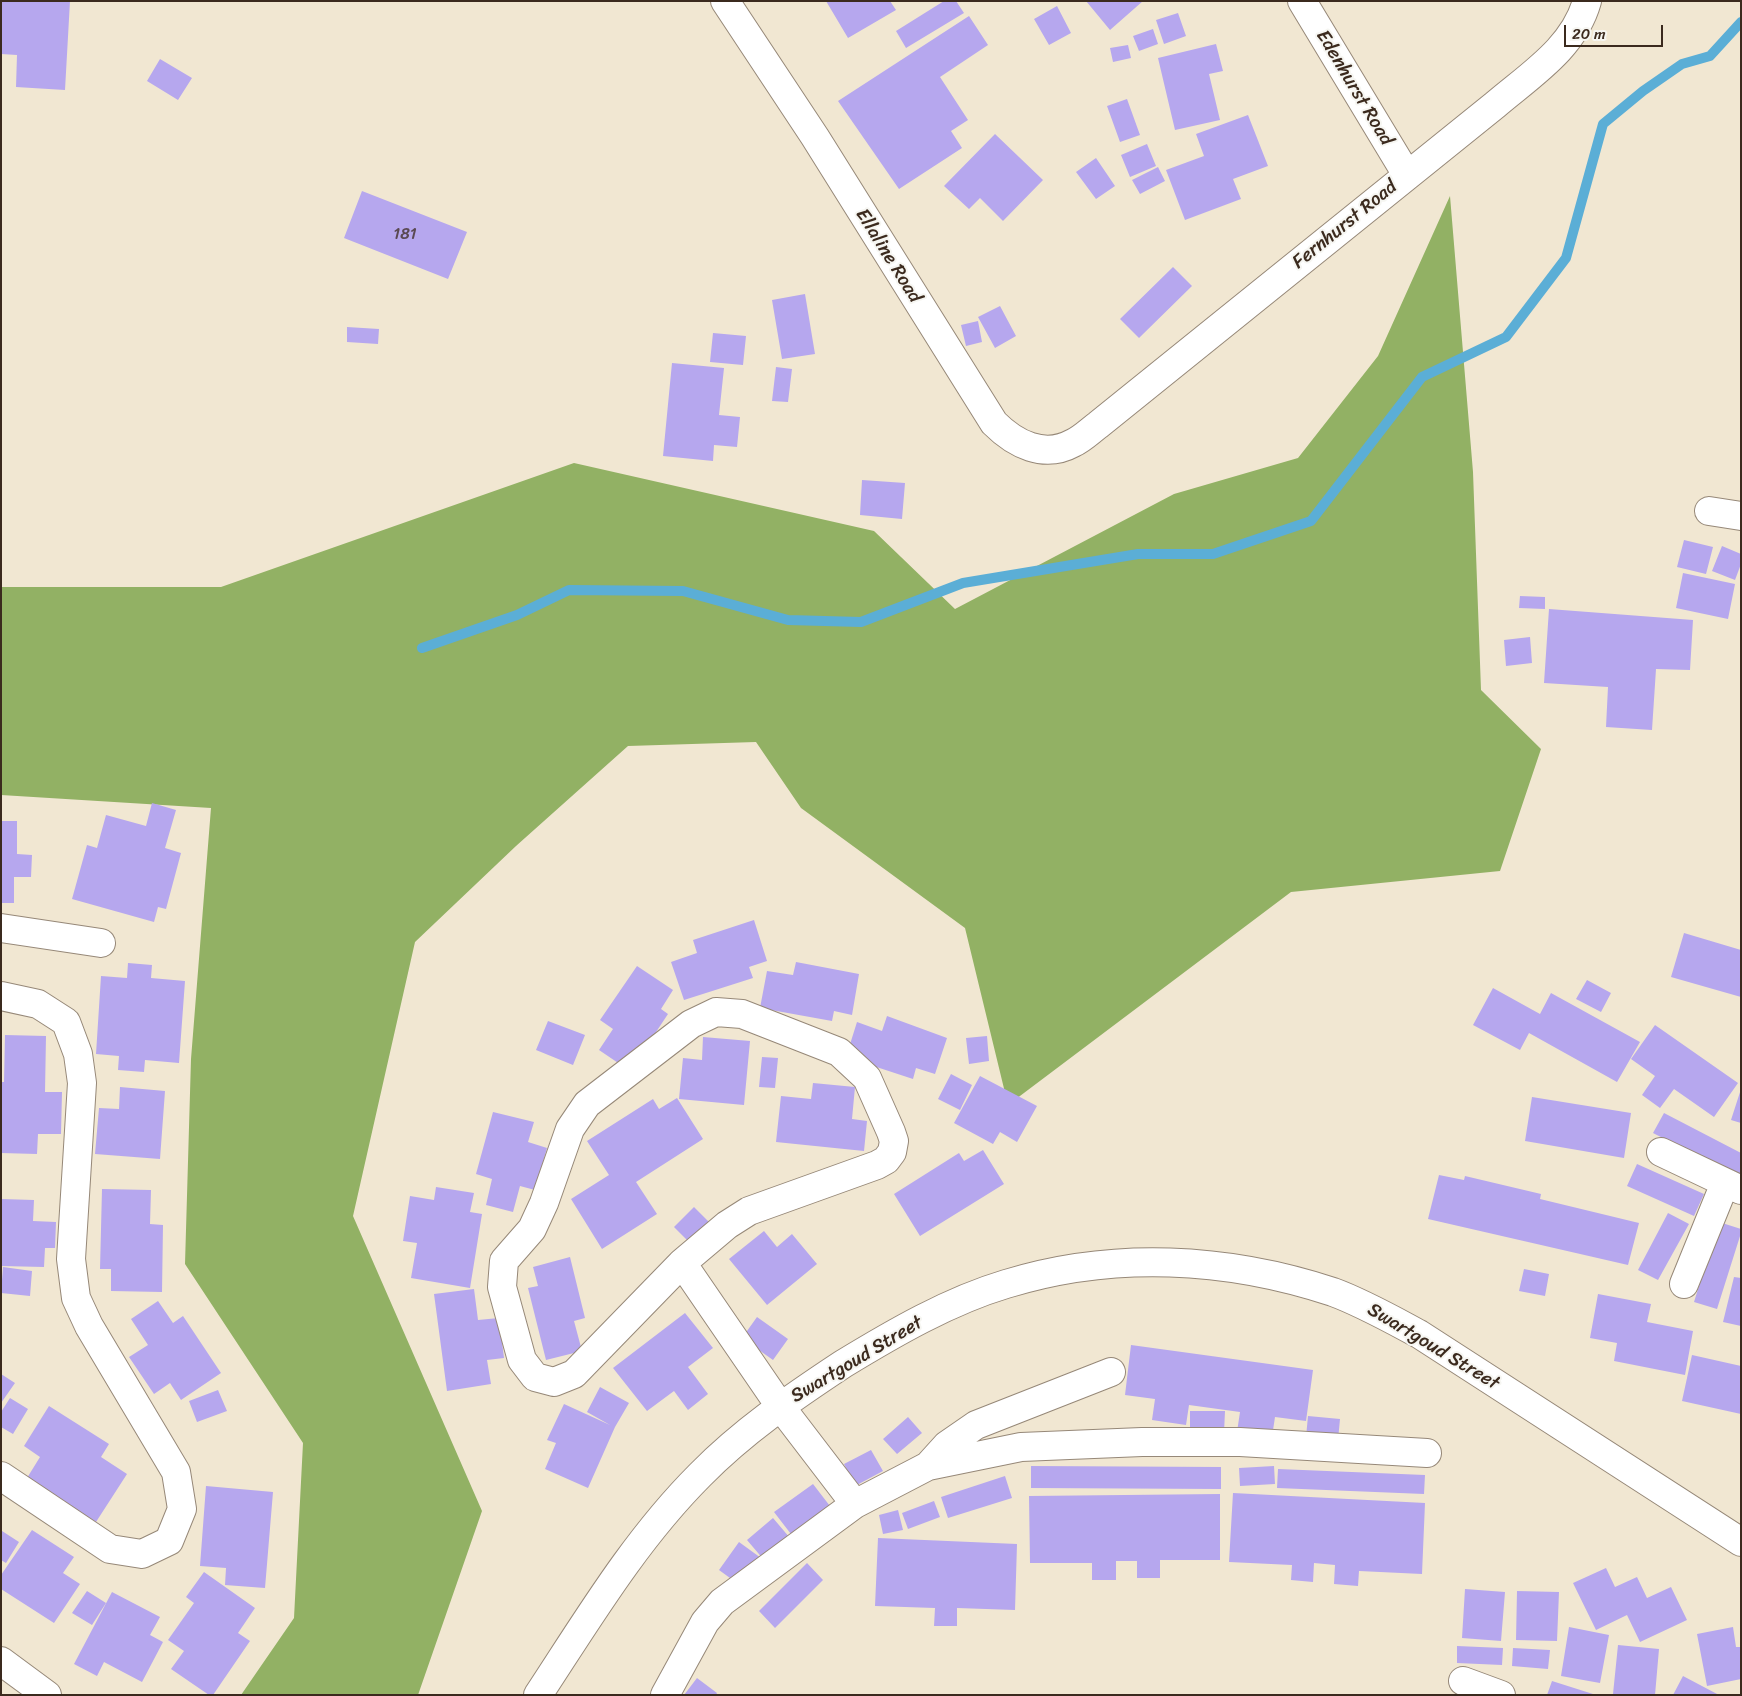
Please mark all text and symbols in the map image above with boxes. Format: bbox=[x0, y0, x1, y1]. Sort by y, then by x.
scale bar bbox=[1567, 15, 1666, 47]
text: 20 m bbox=[1572, 21, 1606, 47]
street label: Edenhurst Road bbox=[1311, 26, 1397, 150]
street label: Fernhurst Road bbox=[1288, 176, 1402, 274]
street label: Ellaline Road bbox=[850, 205, 926, 307]
house number: 181 bbox=[393, 225, 417, 245]
street label: Swartgoud Street bbox=[1363, 1299, 1503, 1395]
street label: Swartgoud Street bbox=[787, 1312, 927, 1408]

